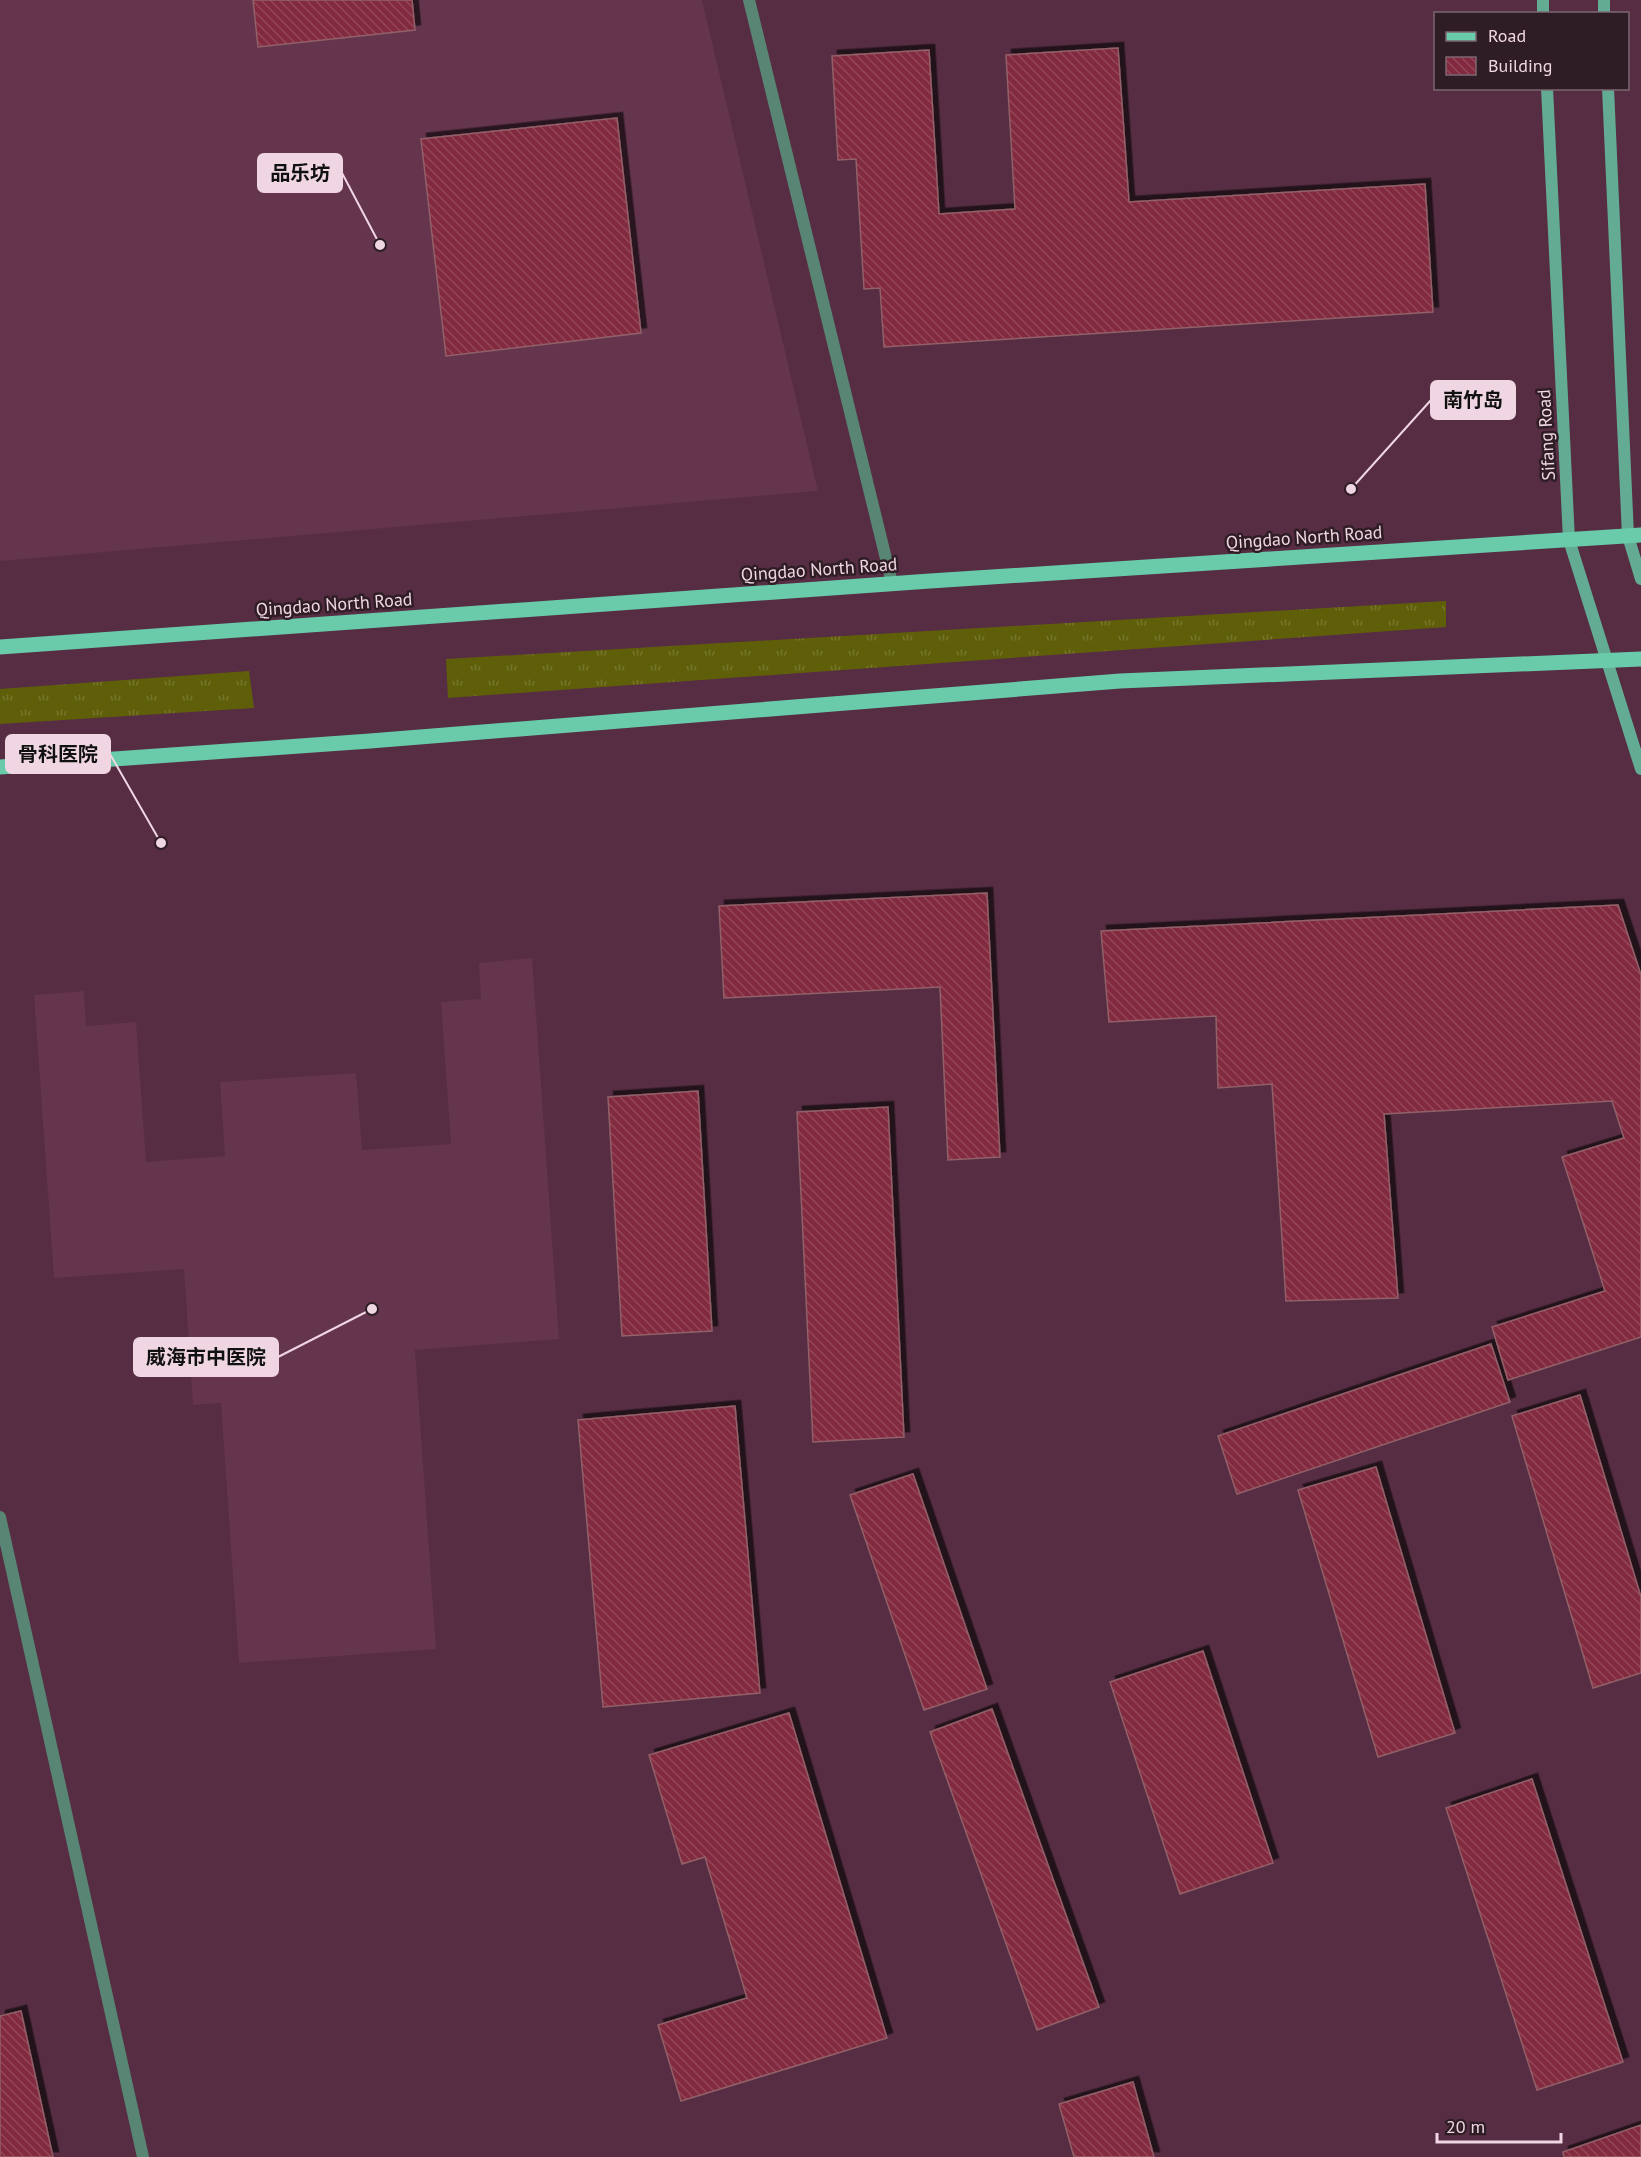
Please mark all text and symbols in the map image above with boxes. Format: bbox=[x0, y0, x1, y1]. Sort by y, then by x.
legend bbox=[1434, 12, 1629, 90]
text: Road bbox=[1488, 24, 1526, 47]
text: Building bbox=[1488, 54, 1552, 77]
callout: 品乐坊 bbox=[258, 154, 342, 192]
text: 品乐坊 bbox=[270, 160, 330, 186]
callout: 南竹岛 bbox=[1431, 381, 1515, 419]
text: 南竹岛 bbox=[1443, 387, 1503, 413]
street label: Sifang Road bbox=[1532, 389, 1560, 481]
street label: Qingdao North Road bbox=[1225, 520, 1383, 554]
street label: Qingdao North Road bbox=[740, 552, 898, 586]
street label: Qingdao North Road bbox=[255, 587, 413, 621]
callout: 骨科医院 bbox=[6, 735, 110, 773]
text: 骨科医院 bbox=[18, 741, 98, 767]
callout: 威海市中医院 bbox=[134, 1338, 278, 1376]
text: 威海市中医院 bbox=[146, 1344, 266, 1370]
scale bar bbox=[1437, 2106, 1562, 2144]
text: 20 m bbox=[1446, 2115, 1485, 2138]

